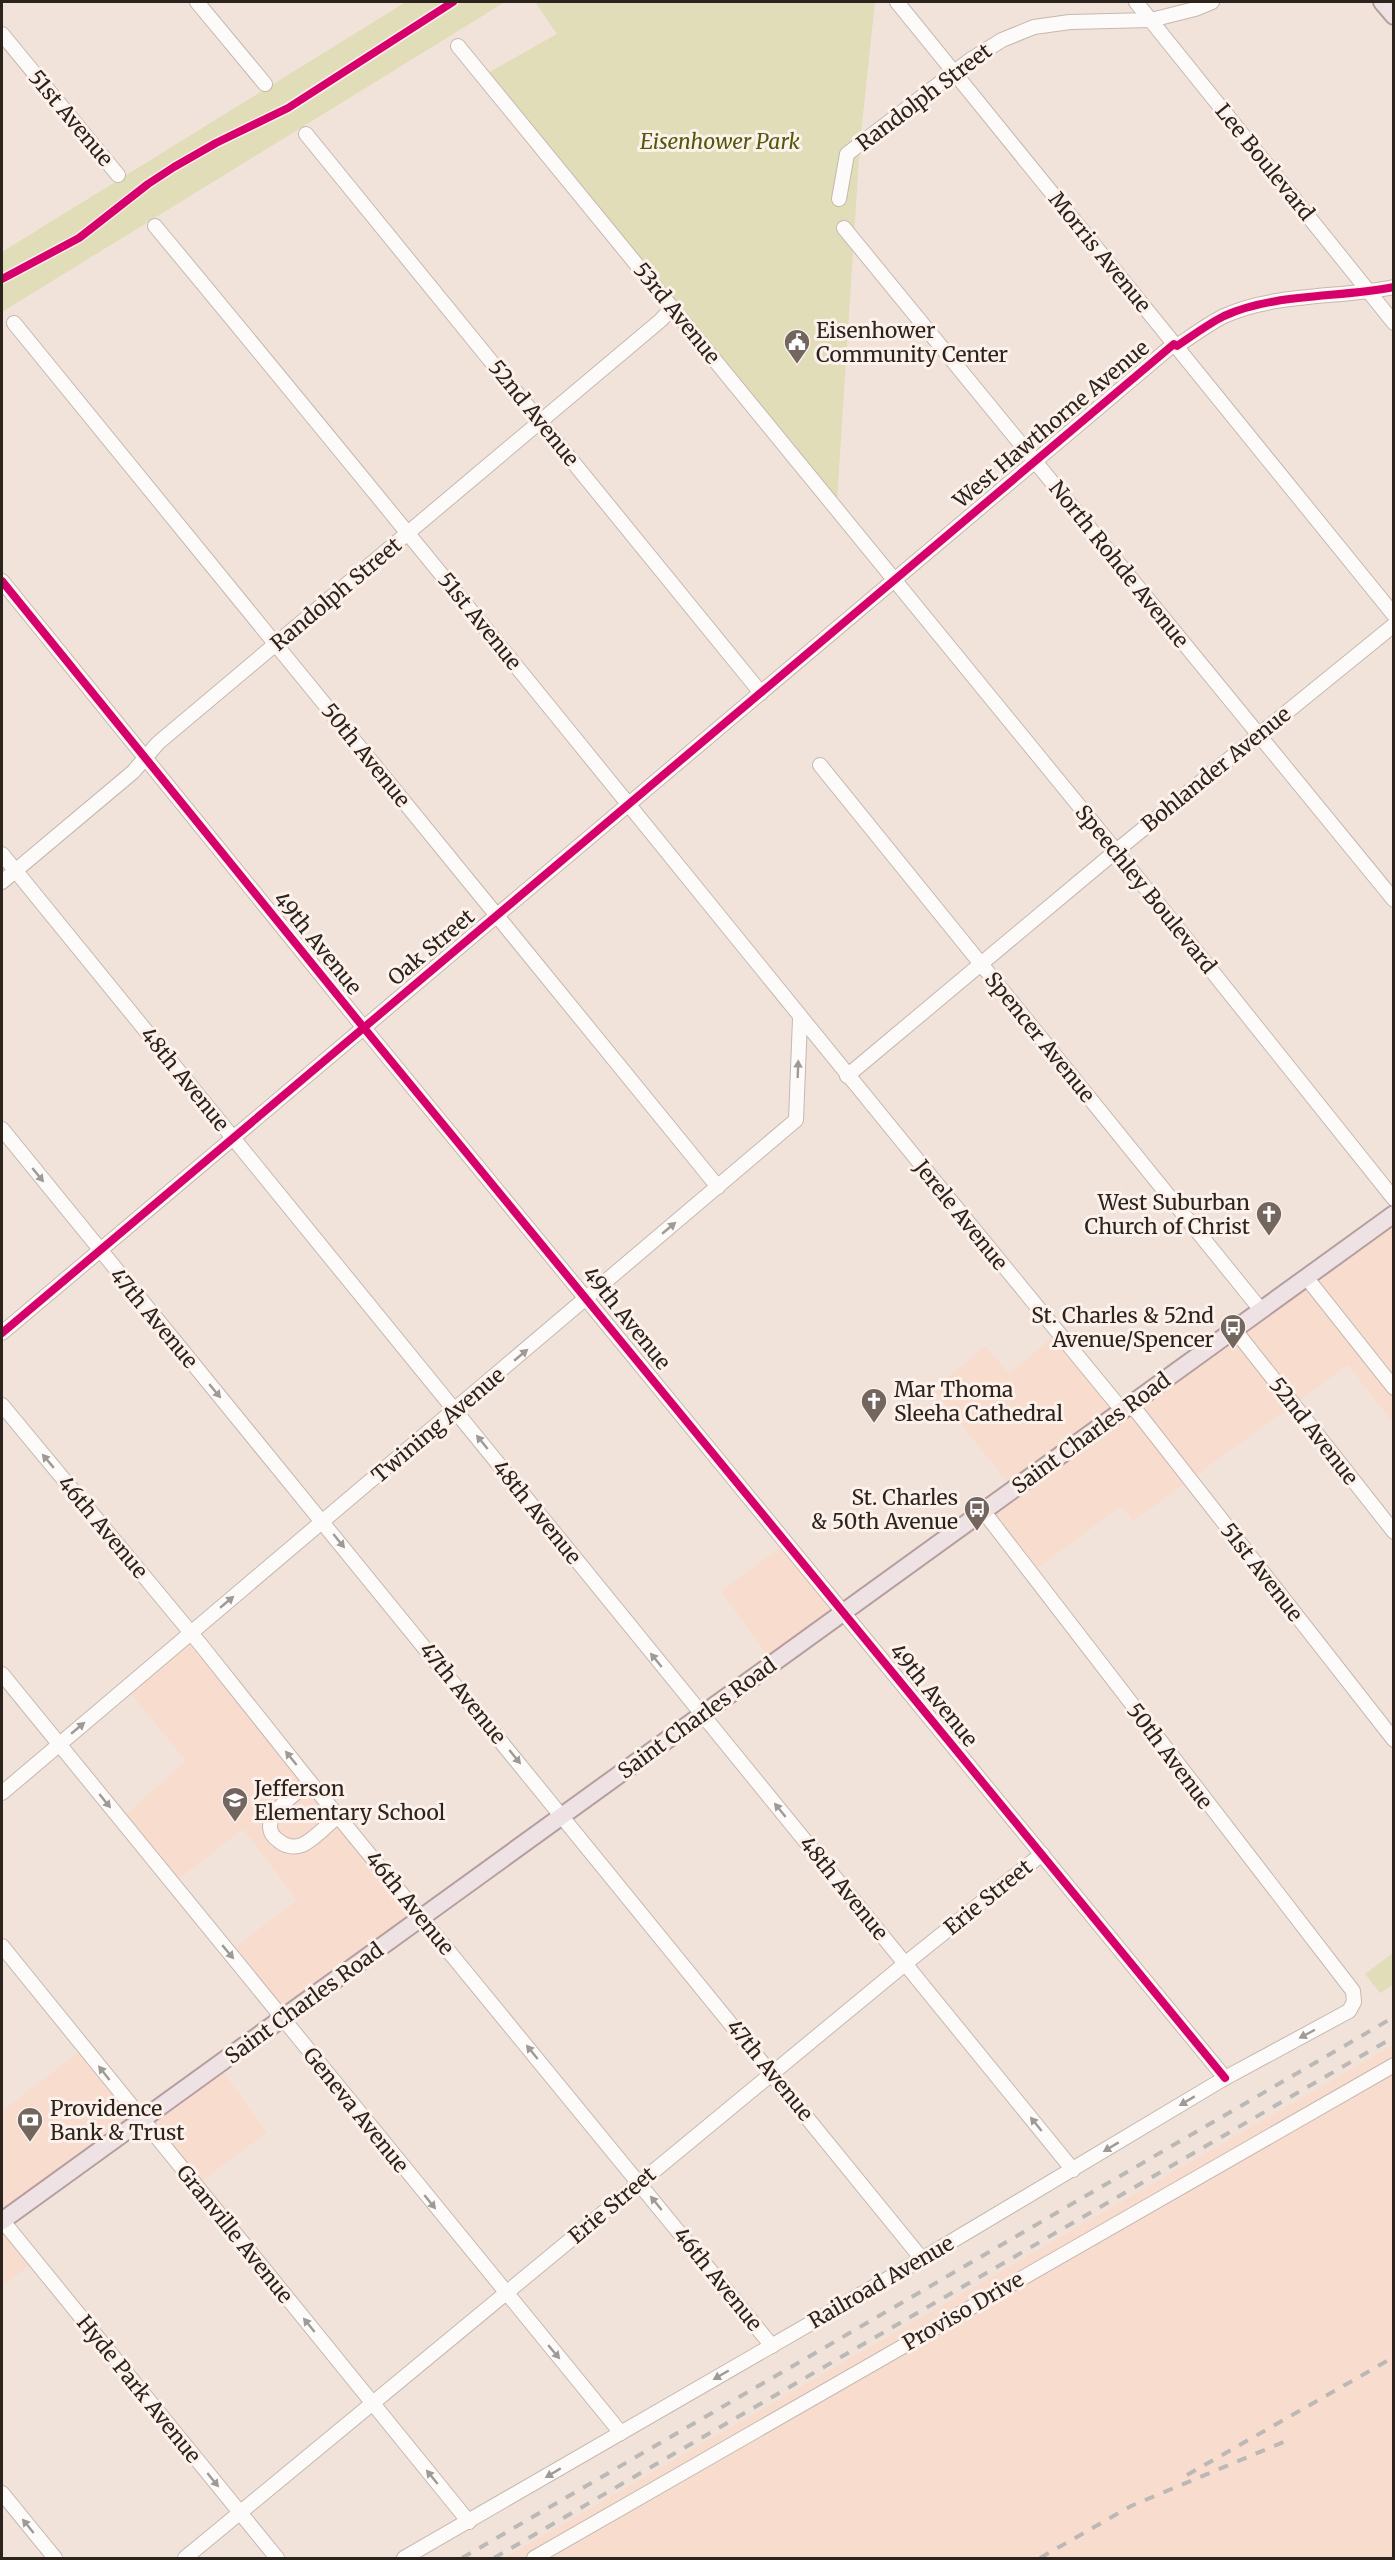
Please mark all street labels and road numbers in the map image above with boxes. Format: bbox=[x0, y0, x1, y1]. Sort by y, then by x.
street label: Randolph Street bbox=[851, 37, 997, 157]
street label: 51st Avenue bbox=[23, 64, 119, 172]
street label: Lee Boulevard bbox=[1210, 98, 1321, 226]
street label: Morris Avenue bbox=[1043, 186, 1157, 318]
street label: 53rd Avenue bbox=[628, 257, 726, 369]
street label: West Hawthorne Avenue bbox=[947, 334, 1155, 515]
street label: 52nd Avenue bbox=[483, 354, 585, 472]
street label: North Rohde Avenue bbox=[1043, 475, 1195, 653]
street label: Randolph Street bbox=[265, 531, 407, 657]
street label: 51st Avenue bbox=[432, 567, 528, 675]
street label: 50th Avenue bbox=[316, 697, 416, 813]
street label: Bohlander Avenue bbox=[1136, 701, 1296, 837]
street label: Speechley Boulevard bbox=[1070, 799, 1223, 979]
street label: 49th Avenue bbox=[268, 886, 368, 1000]
street label: Oak Street bbox=[382, 903, 480, 991]
street label: Spencer Avenue bbox=[979, 966, 1101, 1108]
street label: 48th Avenue bbox=[135, 1022, 235, 1136]
street label: Jerele Avenue bbox=[908, 1154, 1014, 1276]
street label: 49th Avenue bbox=[577, 1261, 677, 1375]
street label: 47th Avenue bbox=[104, 1262, 204, 1374]
street label: Twining Avenue bbox=[366, 1361, 510, 1489]
street label: Saint Charles Road bbox=[1006, 1366, 1176, 1500]
street label: 52nd Avenue bbox=[1264, 1372, 1364, 1490]
street label: 48th Avenue bbox=[487, 1455, 587, 1569]
street label: 46th Avenue bbox=[52, 1470, 154, 1584]
street label: 51st Avenue bbox=[1215, 1517, 1309, 1627]
street label: 47th Avenue bbox=[414, 1637, 512, 1749]
street label: 49th Avenue bbox=[884, 1638, 984, 1752]
street label: Saint Charles Road bbox=[612, 1651, 782, 1785]
street label: 50th Avenue bbox=[1121, 1698, 1219, 1815]
street label: 48th Avenue bbox=[794, 1831, 894, 1945]
street label: 46th Avenue bbox=[360, 1846, 460, 1960]
street label: Erie Street bbox=[938, 1853, 1038, 1941]
street label: Saint Charles Road bbox=[219, 1936, 389, 2070]
street label: 47th Avenue bbox=[721, 2014, 819, 2126]
street label: Geneva Avenue bbox=[297, 2042, 415, 2178]
street label: Granville Avenue bbox=[171, 2159, 299, 2309]
street label: Erie Street bbox=[563, 2161, 661, 2249]
street label: 46th Avenue bbox=[668, 2222, 768, 2336]
street label: Railroad Avenue bbox=[803, 2229, 959, 2335]
street label: Proviso Drive bbox=[898, 2265, 1028, 2357]
street label: Hyde Park Avenue bbox=[71, 2310, 207, 2468]

